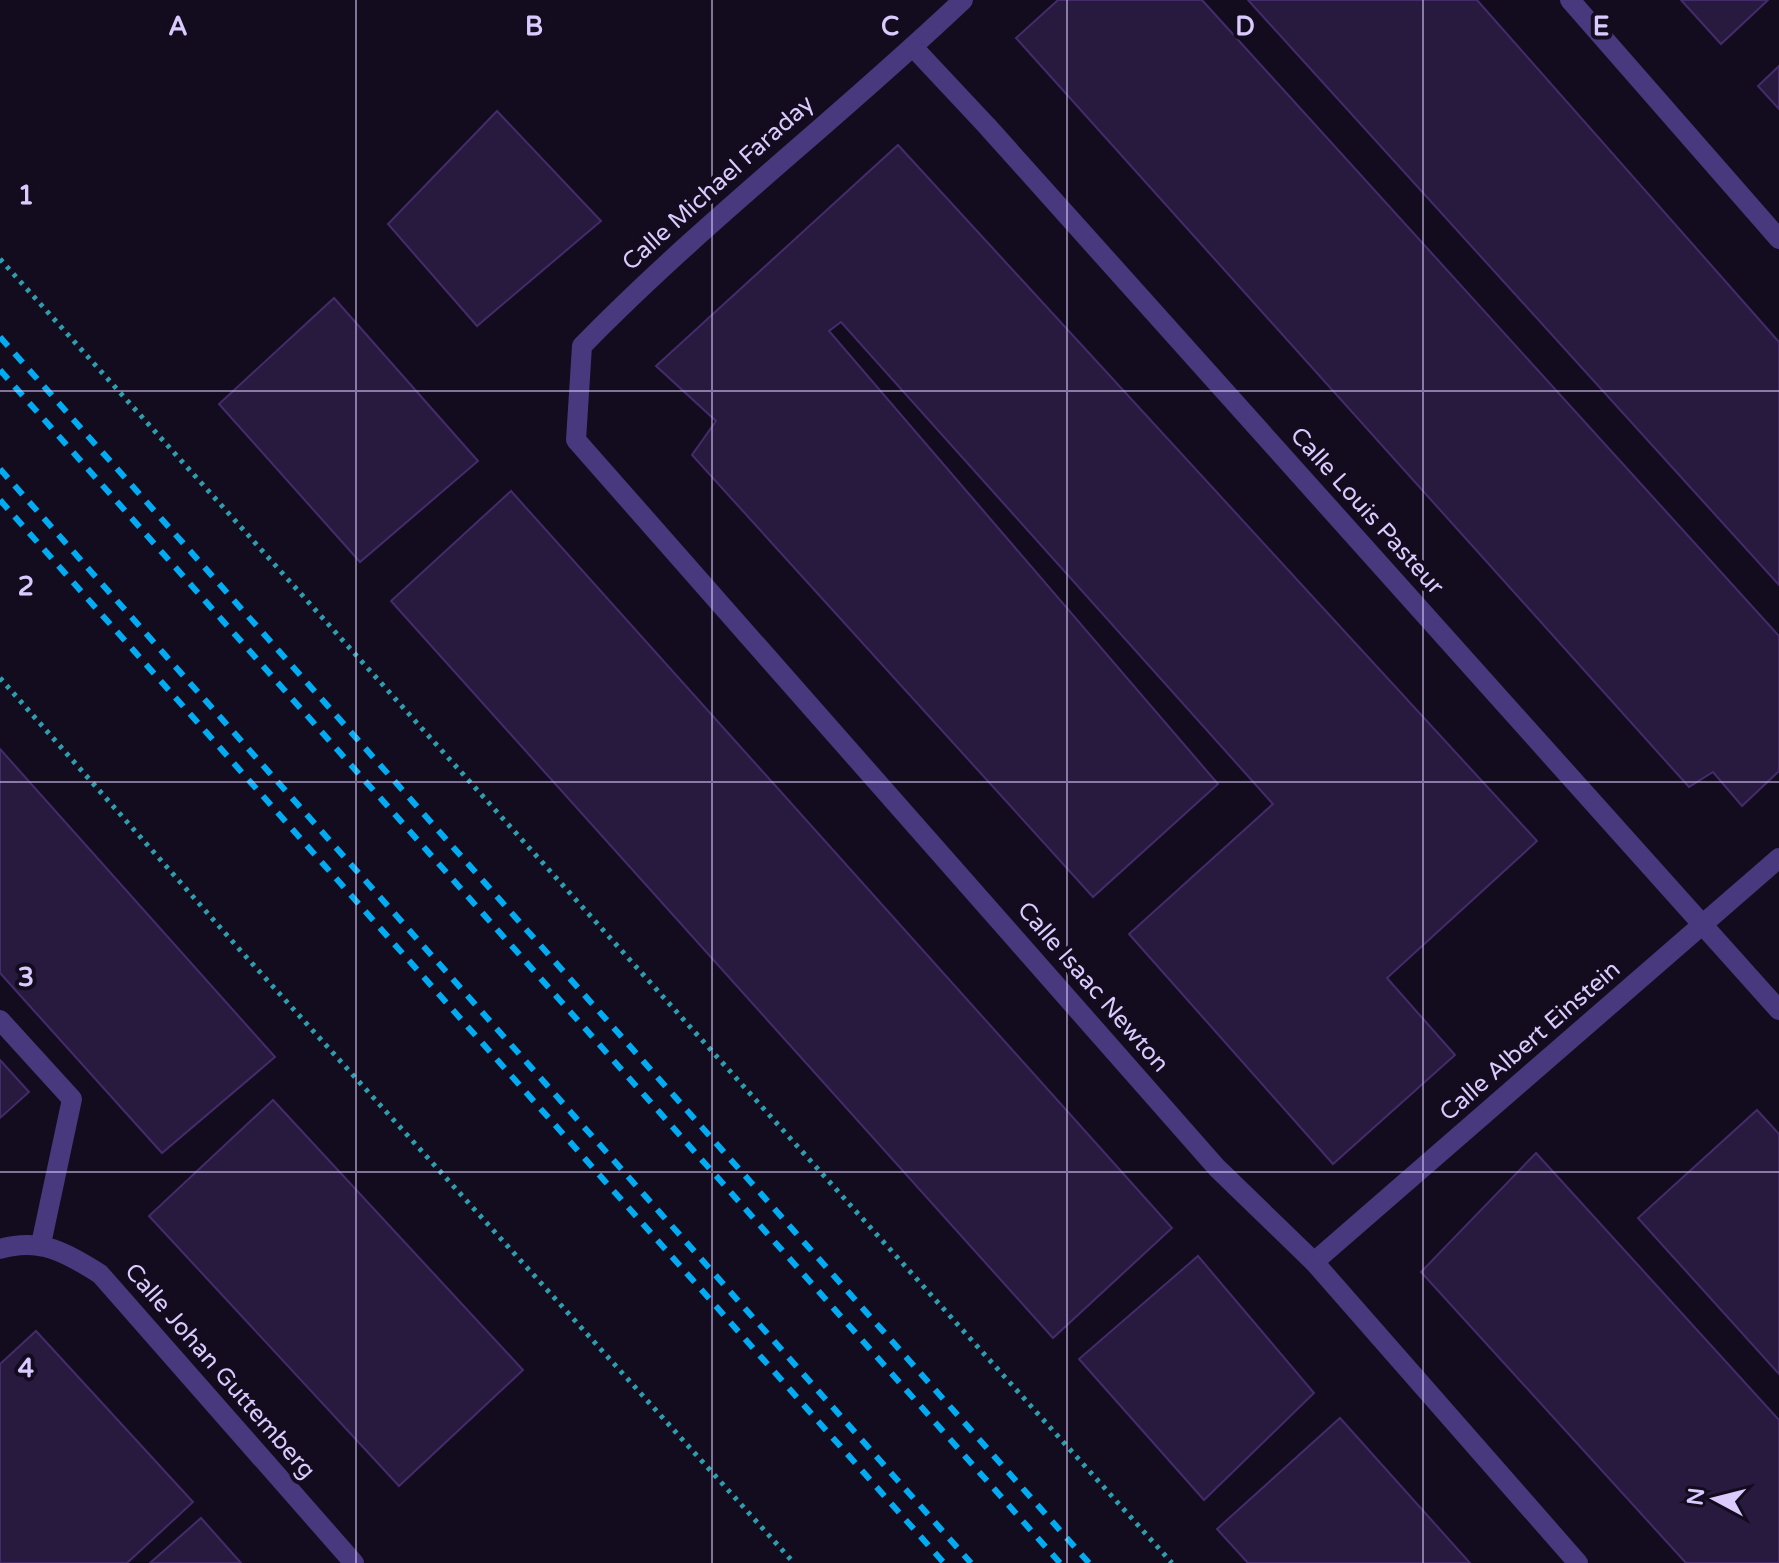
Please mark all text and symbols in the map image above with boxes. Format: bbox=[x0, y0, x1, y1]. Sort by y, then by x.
text: A bbox=[168, 11, 188, 42]
text: B bbox=[525, 11, 543, 42]
text: C bbox=[881, 11, 899, 42]
text: D bbox=[1235, 11, 1255, 42]
text: E bbox=[1593, 11, 1609, 42]
street label: Calle Michael Faraday bbox=[616, 89, 820, 277]
text: 1 bbox=[18, 180, 34, 211]
street label: Calle Louis Pasteur bbox=[1284, 421, 1450, 601]
text: 2 bbox=[18, 571, 34, 602]
street label: Calle Isaac Newton bbox=[1011, 896, 1175, 1078]
street label: Calle Albert Einstein bbox=[1434, 955, 1626, 1127]
text: 3 bbox=[18, 962, 34, 993]
street label: Calle Johan Guttemberg bbox=[119, 1257, 321, 1485]
text: 4 bbox=[18, 1353, 34, 1384]
north arrow bbox=[1675, 1459, 1755, 1539]
text: N bbox=[1682, 1486, 1710, 1507]

